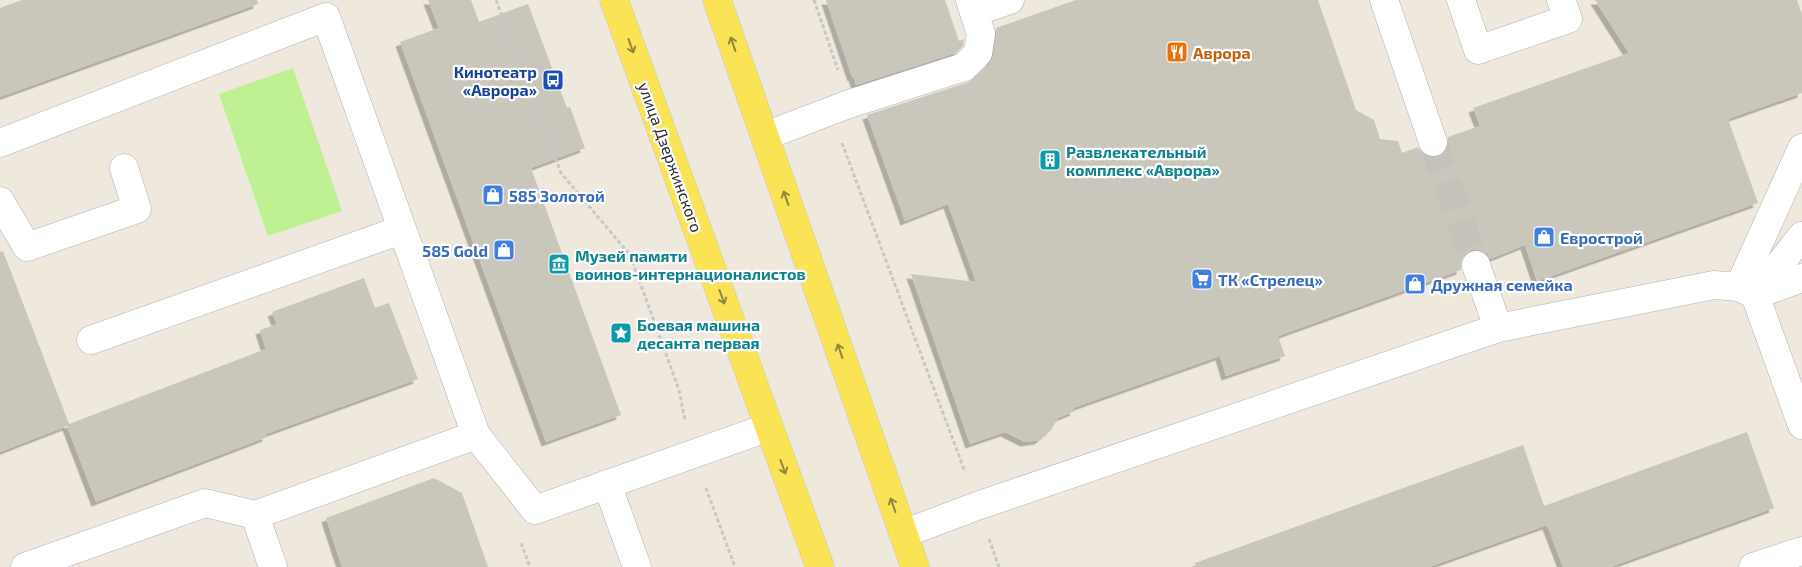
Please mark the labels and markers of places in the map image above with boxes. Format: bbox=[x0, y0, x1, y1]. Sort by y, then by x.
restaurant icon: Аврора bbox=[1165, 40, 1189, 64]
place label: Аврора bbox=[1193, 43, 1251, 62]
place label: Кинотеатр «Аврора» bbox=[454, 62, 537, 99]
bus stop icon: Кинотеатр «Аврора» bbox=[541, 68, 565, 92]
place label: Развлекательный комплекс «Аврора» bbox=[1066, 142, 1220, 179]
building icon: Развлекательный комплекс «Аврора» bbox=[1038, 148, 1062, 172]
shop icon: 585 Золотой bbox=[481, 183, 505, 207]
place label: 585 Золотой bbox=[509, 186, 605, 205]
shop icon: Еврострой bbox=[1532, 225, 1556, 249]
place label: Еврострой bbox=[1560, 228, 1643, 247]
shop icon: 585 Gold bbox=[492, 238, 516, 262]
place label: 585 Gold bbox=[422, 241, 488, 260]
place label: Музей памяти воинов-интернационалистов bbox=[575, 246, 806, 283]
museum icon: Музей памяти воинов-интернационалистов bbox=[547, 252, 571, 276]
supermarket icon: ТК «Стрелец» bbox=[1190, 267, 1214, 291]
place label: ТК «Стрелец» bbox=[1218, 270, 1323, 289]
shop icon: Дружная семейка bbox=[1403, 272, 1427, 296]
place label: Дружная семейка bbox=[1431, 275, 1573, 294]
place label: Боевая машина десанта первая bbox=[637, 315, 760, 352]
place icon: Боевая машина десанта первая bbox=[609, 321, 633, 345]

